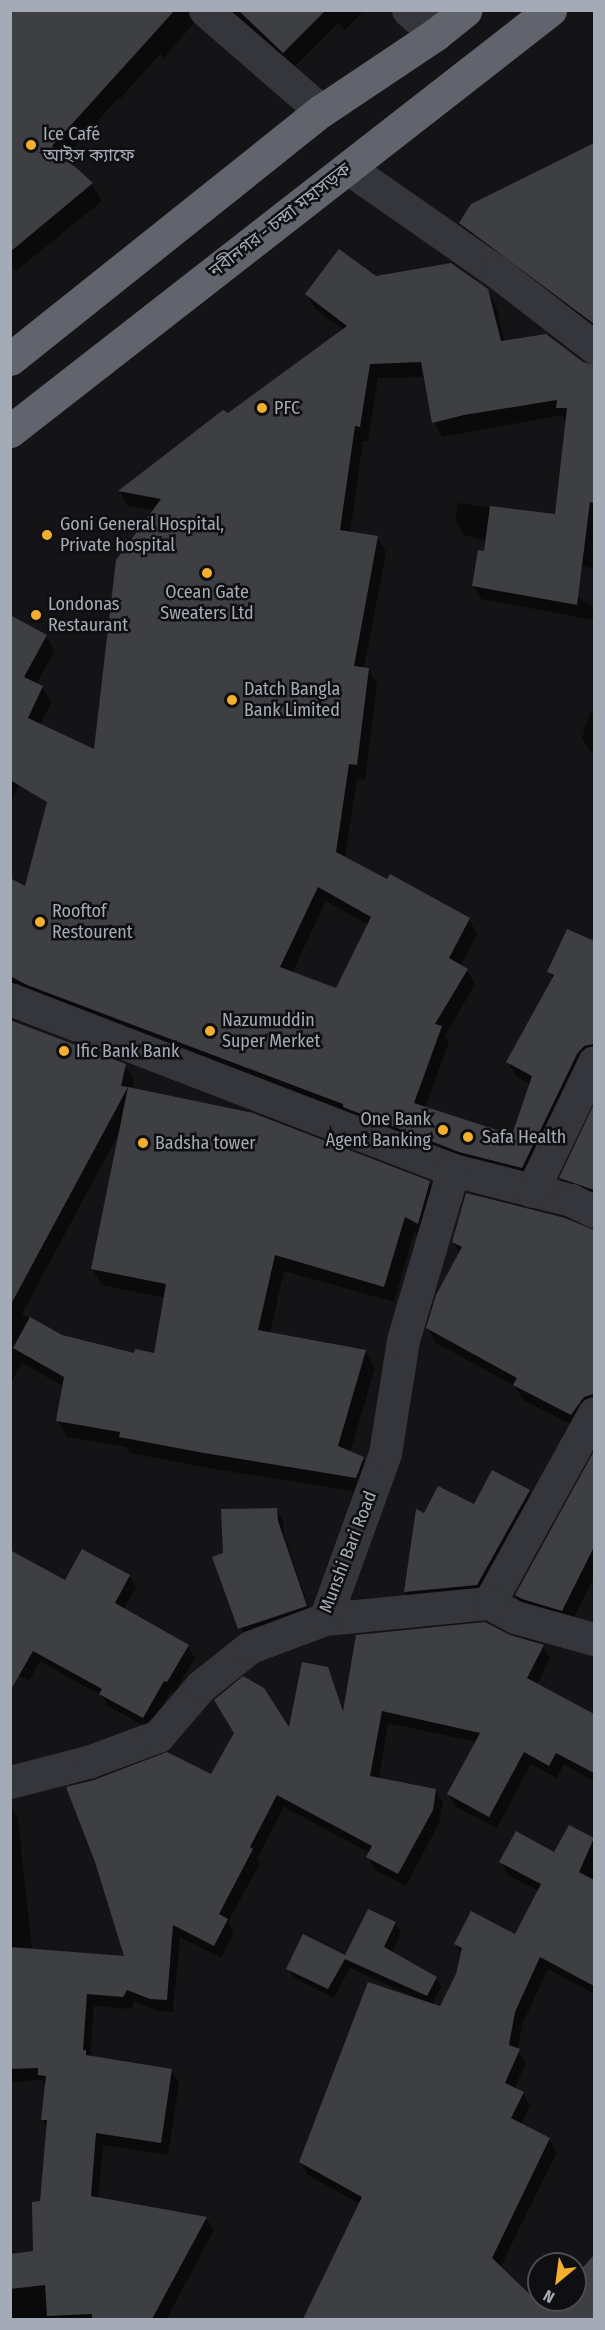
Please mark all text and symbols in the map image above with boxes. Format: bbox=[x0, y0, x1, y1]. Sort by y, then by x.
place label: Ice Café আইস ক্যাফে bbox=[43, 124, 135, 166]
marker: Ice Café আইস ক্যাফে bbox=[24, 138, 38, 152]
street label: নবীনগর - চন্দ্রা মহাসড়ক bbox=[205, 158, 355, 282]
place label: PFC bbox=[274, 397, 300, 419]
marker: PFC bbox=[255, 401, 269, 415]
place label: Goni General Hospital, Private hospital bbox=[60, 514, 224, 556]
marker: Goni General Hospital, Private hospital bbox=[38, 526, 56, 544]
marker: Ocean Gate Sweaters Ltd bbox=[200, 566, 214, 580]
place label: Ocean Gate Sweaters Ltd bbox=[160, 582, 254, 624]
place label: Londonas Restaurant bbox=[48, 594, 128, 636]
marker: Londonas Restaurant bbox=[29, 608, 43, 622]
place label: Datch Bangla Bank Limited bbox=[244, 679, 340, 722]
marker: Datch Bangla Bank Limited bbox=[225, 693, 239, 707]
place label: Rooftof Restourent bbox=[52, 901, 133, 944]
marker: Rooftof Restourent bbox=[33, 915, 47, 929]
place label: Nazumuddin Super Merket bbox=[222, 1010, 320, 1052]
marker: Nazumuddin Super Merket bbox=[203, 1024, 217, 1038]
place label: Ific Bank Bank bbox=[76, 1040, 179, 1062]
marker: Ific Bank Bank bbox=[57, 1044, 71, 1058]
place label: One Bank Agent Banking bbox=[326, 1109, 431, 1152]
marker: One Bank Agent Banking bbox=[436, 1123, 450, 1137]
place label: Safa Health bbox=[482, 1126, 566, 1148]
marker: Safa Health bbox=[459, 1128, 477, 1146]
place label: Badsha tower bbox=[155, 1132, 256, 1154]
marker: Badsha tower bbox=[136, 1136, 150, 1150]
street label: Munshi Bari Road bbox=[315, 1488, 381, 1616]
north arrow bbox=[527, 2252, 587, 2312]
text: N bbox=[540, 2286, 558, 2307]

